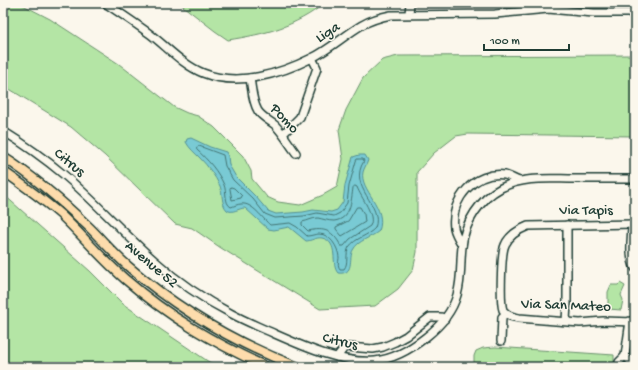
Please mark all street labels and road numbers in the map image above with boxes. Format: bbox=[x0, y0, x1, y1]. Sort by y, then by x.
street label: Liga bbox=[312, 18, 344, 48]
street label: Pomo bbox=[265, 100, 302, 138]
street label: Citrus bbox=[50, 145, 89, 182]
street label: Via Tapis bbox=[558, 202, 613, 220]
street label: Avenue 52 bbox=[121, 238, 181, 292]
street label: Via San Mateo bbox=[520, 295, 611, 317]
street label: Citrus bbox=[321, 329, 360, 355]

